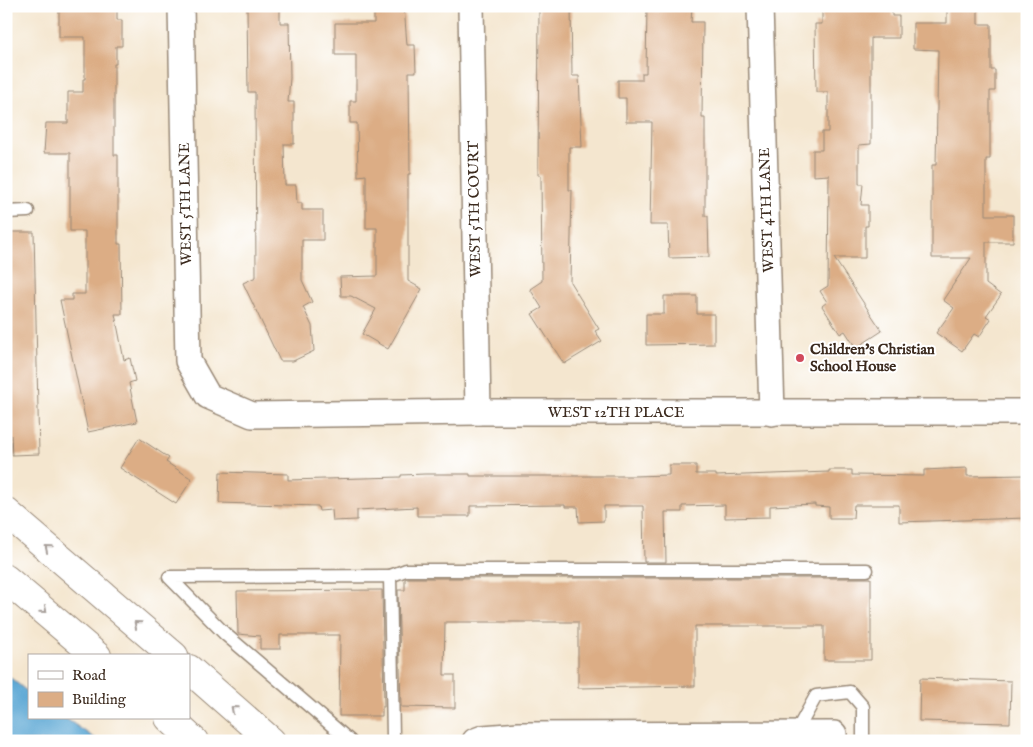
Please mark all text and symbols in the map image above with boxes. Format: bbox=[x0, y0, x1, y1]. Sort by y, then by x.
street label: WEST 5TH COURT bbox=[464, 140, 485, 278]
street label: WEST 5TH LANE bbox=[175, 142, 196, 266]
street label: WEST 4TH LANE bbox=[755, 147, 778, 273]
place label: Children's Christian School House bbox=[810, 340, 935, 376]
marker: Children's Christian School House bbox=[794, 352, 806, 364]
street label: WEST 12TH PLACE bbox=[548, 403, 684, 422]
one-way arrow bbox=[45, 545, 54, 553]
one-way arrow bbox=[38, 604, 47, 613]
one-way arrow bbox=[133, 620, 142, 629]
legend bbox=[28, 654, 190, 720]
text: Road bbox=[72, 666, 107, 685]
text: Building bbox=[72, 690, 127, 709]
one-way arrow bbox=[231, 705, 240, 714]

